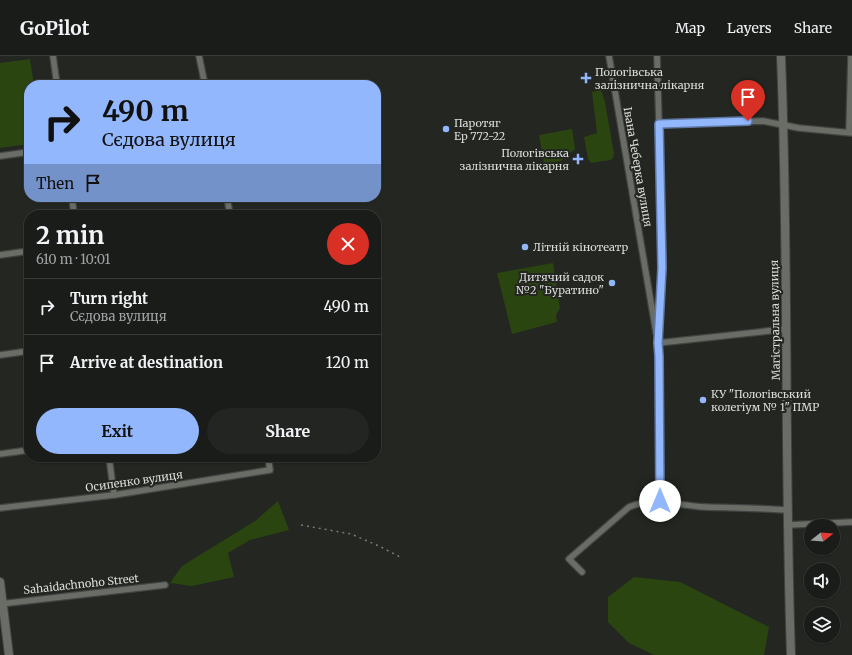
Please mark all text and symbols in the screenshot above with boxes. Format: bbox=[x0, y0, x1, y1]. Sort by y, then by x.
text: GoPilot bbox=[20, 16, 89, 40]
text: Map bbox=[675, 19, 705, 37]
text: Layers bbox=[727, 19, 772, 37]
text: Share bbox=[794, 19, 832, 37]
place label: Пологiвська залiзнична лiкарня bbox=[595, 65, 705, 92]
marker: Пологiвська залiзнична лiкарня bbox=[580, 72, 592, 84]
pin bbox=[731, 80, 765, 121]
icon: arrive bbox=[737, 86, 759, 108]
text: 490 m bbox=[102, 93, 189, 129]
icon: right bbox=[36, 96, 88, 148]
street label: Івана Чеберка вулиця bbox=[621, 106, 656, 228]
place label: Паротяг Ер 772-22 bbox=[454, 116, 505, 143]
marker: Паротяг Ер 772-22 bbox=[441, 124, 451, 134]
text: Сєдова вулиця bbox=[102, 128, 236, 151]
place label: Пологівська залізнична лікарня bbox=[460, 146, 569, 173]
marker: Пологівська залізнична лікарня bbox=[572, 153, 584, 165]
icon: arrive bbox=[82, 172, 104, 194]
text: Then bbox=[36, 174, 74, 193]
text: 2 min bbox=[36, 220, 104, 251]
button: close bbox=[327, 223, 369, 265]
place label: Літній кінотеатр bbox=[533, 240, 628, 254]
marker: Літній кінотеатр bbox=[520, 242, 530, 252]
text: 610 m · 10:01 bbox=[36, 251, 111, 268]
street label: Магістральна вулиця bbox=[767, 259, 783, 380]
place label: Дитячий садок №2 "Буратино" bbox=[516, 270, 604, 297]
marker: Дитячий садок №2 "Буратино" bbox=[607, 278, 617, 288]
text: Turn right bbox=[70, 289, 148, 308]
icon: right bbox=[36, 296, 58, 318]
text: 490 m bbox=[323, 297, 369, 316]
text: Сєдова вулиця bbox=[70, 308, 167, 325]
icon: arrive bbox=[36, 352, 58, 374]
text: Arrive at destination bbox=[70, 353, 223, 372]
text: 120 m bbox=[326, 353, 369, 372]
place label: КУ "Пологівський колегіум № 1" ПМР bbox=[711, 387, 819, 414]
marker: КУ "Пологівський колегіум № 1" ПМР bbox=[698, 395, 708, 405]
button: Exit bbox=[36, 408, 199, 454]
button: Share bbox=[207, 408, 369, 454]
street label: Осипенко вулиця bbox=[84, 467, 184, 495]
position arrow bbox=[639, 480, 681, 522]
north arrow bbox=[804, 519, 840, 555]
map controls bbox=[804, 519, 840, 643]
button: sound bbox=[804, 563, 840, 599]
street label: Sahaidachnoho Street bbox=[23, 571, 140, 597]
button: layers bbox=[804, 607, 840, 643]

